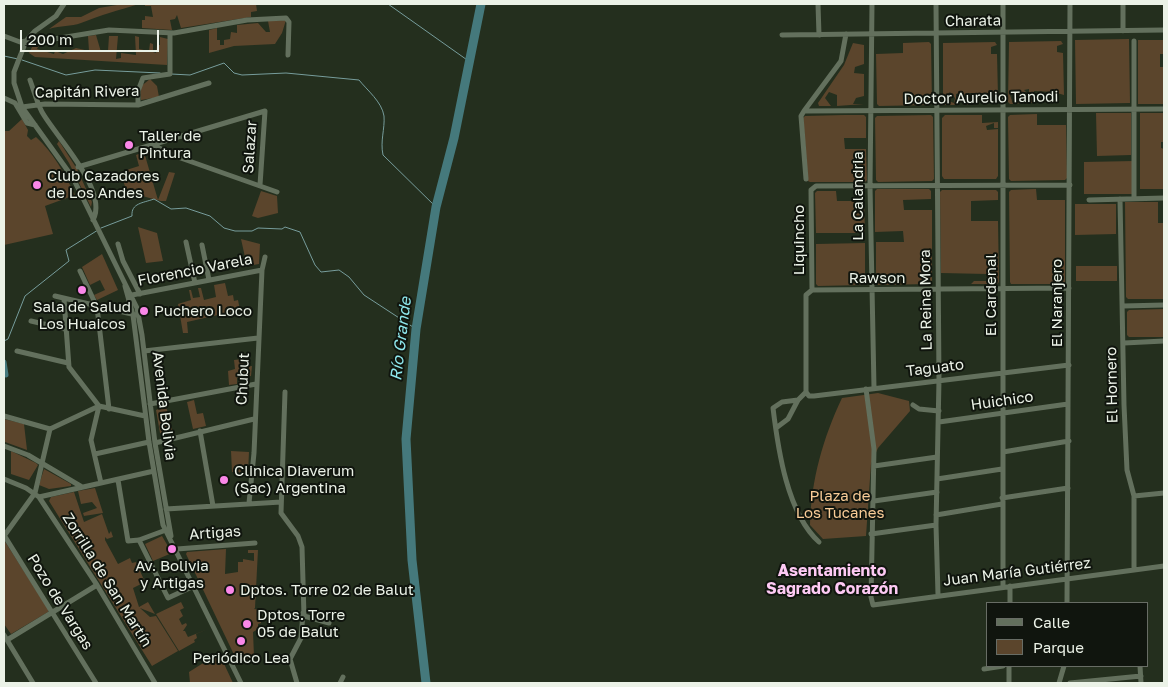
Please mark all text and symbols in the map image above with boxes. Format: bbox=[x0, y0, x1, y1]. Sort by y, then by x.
street label: Charata bbox=[945, 12, 1001, 30]
scale bar bbox=[22, 20, 161, 52]
text: 200 m bbox=[28, 30, 72, 48]
street label: Capitán Rivera bbox=[35, 82, 139, 102]
street label: Doctor Aurelio Tanodi bbox=[903, 88, 1059, 108]
street label: Salazar bbox=[239, 120, 261, 174]
place label: Taller de Pintura bbox=[139, 127, 201, 162]
marker: Taller de Pintura bbox=[123, 139, 135, 151]
street label: La Calandria bbox=[849, 151, 867, 241]
place label: Club Cazadores de Los Andes bbox=[47, 167, 159, 202]
marker: Club Cazadores de Los Andes bbox=[31, 179, 43, 191]
street label: Liquincho bbox=[790, 205, 808, 275]
street label: La Reina Mora bbox=[916, 249, 936, 351]
street label: Florencio Varela bbox=[136, 250, 254, 290]
street label: El Cardenal bbox=[982, 254, 1000, 336]
street label: El Naranjero bbox=[1048, 259, 1066, 347]
street label: Rawson bbox=[849, 269, 905, 287]
marker: Sala de Salud Los Huaicos bbox=[76, 284, 88, 296]
water label: Río Grande bbox=[386, 296, 416, 382]
place label: Sala de Salud Los Huaicos bbox=[33, 298, 131, 333]
place label: Puchero Loco bbox=[154, 302, 252, 320]
marker: Puchero Loco bbox=[138, 305, 150, 317]
street label: El Hornero bbox=[1102, 347, 1122, 423]
street label: Avenida Bolivia bbox=[148, 351, 180, 461]
street label: Chubut bbox=[233, 352, 253, 406]
street label: Taguato bbox=[905, 356, 965, 380]
street label: Huichico bbox=[970, 388, 1034, 414]
place label: Clinica Diaverum (Sac) Argentina bbox=[234, 462, 354, 497]
marker: Clinica Diaverum (Sac) Argentina bbox=[218, 474, 230, 486]
park label: Plaza de Los Tucanes bbox=[796, 487, 884, 522]
street label: Zorrilla de San Martín bbox=[58, 510, 156, 650]
street label: Artigas bbox=[189, 522, 241, 544]
marker: Av. Bolivia y Artigas bbox=[166, 543, 178, 555]
street label: Pozo de Vargas bbox=[23, 551, 97, 653]
street label: Juan María Gutiérrez bbox=[942, 554, 1092, 590]
place label: Av. Bolivia y Artigas bbox=[135, 557, 209, 592]
district label: Asentamiento Sagrado Corazón bbox=[766, 561, 898, 599]
place label: Dptos. Torre 02 de Balut bbox=[240, 581, 414, 599]
marker: Dptos. Torre 02 de Balut bbox=[224, 584, 236, 596]
legend bbox=[986, 602, 1148, 667]
place label: Dptos. Torre 05 de Balut bbox=[257, 606, 345, 641]
text: Calle bbox=[1033, 613, 1070, 631]
marker: Dptos. Torre 05 de Balut bbox=[241, 618, 253, 630]
marker: Periódico Lea bbox=[235, 635, 247, 647]
text: Parque bbox=[1033, 638, 1084, 656]
place label: Periódico Lea bbox=[193, 649, 289, 667]

